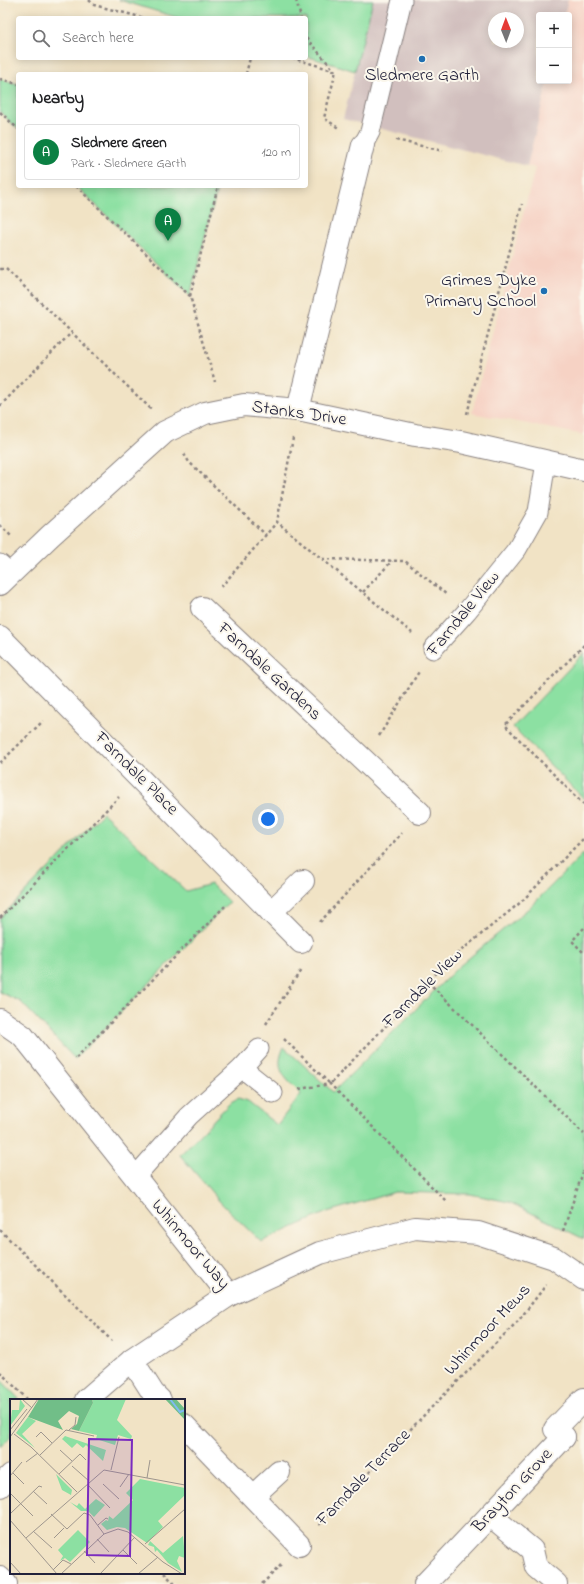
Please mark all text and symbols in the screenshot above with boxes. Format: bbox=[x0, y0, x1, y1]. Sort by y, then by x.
north arrow bbox=[488, 12, 524, 48]
map controls bbox=[536, 12, 572, 84]
button: + bbox=[536, 12, 572, 48]
search box bbox=[16, 16, 308, 60]
icon: search bbox=[30, 27, 52, 49]
text: Search here bbox=[62, 27, 134, 49]
button: − bbox=[536, 48, 572, 84]
marker: Sledmere Garth bbox=[417, 54, 427, 64]
place label: Sledmere Garth bbox=[365, 63, 479, 89]
text: Nearby bbox=[32, 86, 84, 111]
text: Sledmere Green bbox=[71, 132, 167, 154]
text: A bbox=[42, 143, 50, 162]
text: 120 m bbox=[261, 143, 291, 162]
text: Park · Sledmere Garth bbox=[71, 154, 186, 173]
pin: A bbox=[155, 208, 181, 241]
place label: Grimes Dyke Primary School bbox=[425, 268, 537, 315]
marker: Grimes Dyke Primary School bbox=[539, 286, 549, 296]
street label: Stanks Drive bbox=[250, 394, 349, 434]
street label: Farndale View bbox=[421, 565, 507, 663]
street label: Farndale Gardens bbox=[210, 616, 327, 727]
street label: Farndale Place bbox=[87, 725, 185, 823]
your location bbox=[258, 809, 278, 829]
street label: Farndale View bbox=[376, 943, 469, 1036]
street label: Whinmoor Way bbox=[144, 1194, 236, 1296]
street label: Whinmoor Mews bbox=[438, 1278, 538, 1382]
inset map bbox=[10, 1399, 185, 1574]
street label: Farndale Terrace bbox=[310, 1423, 418, 1533]
street label: Brayton Grove bbox=[466, 1442, 560, 1540]

